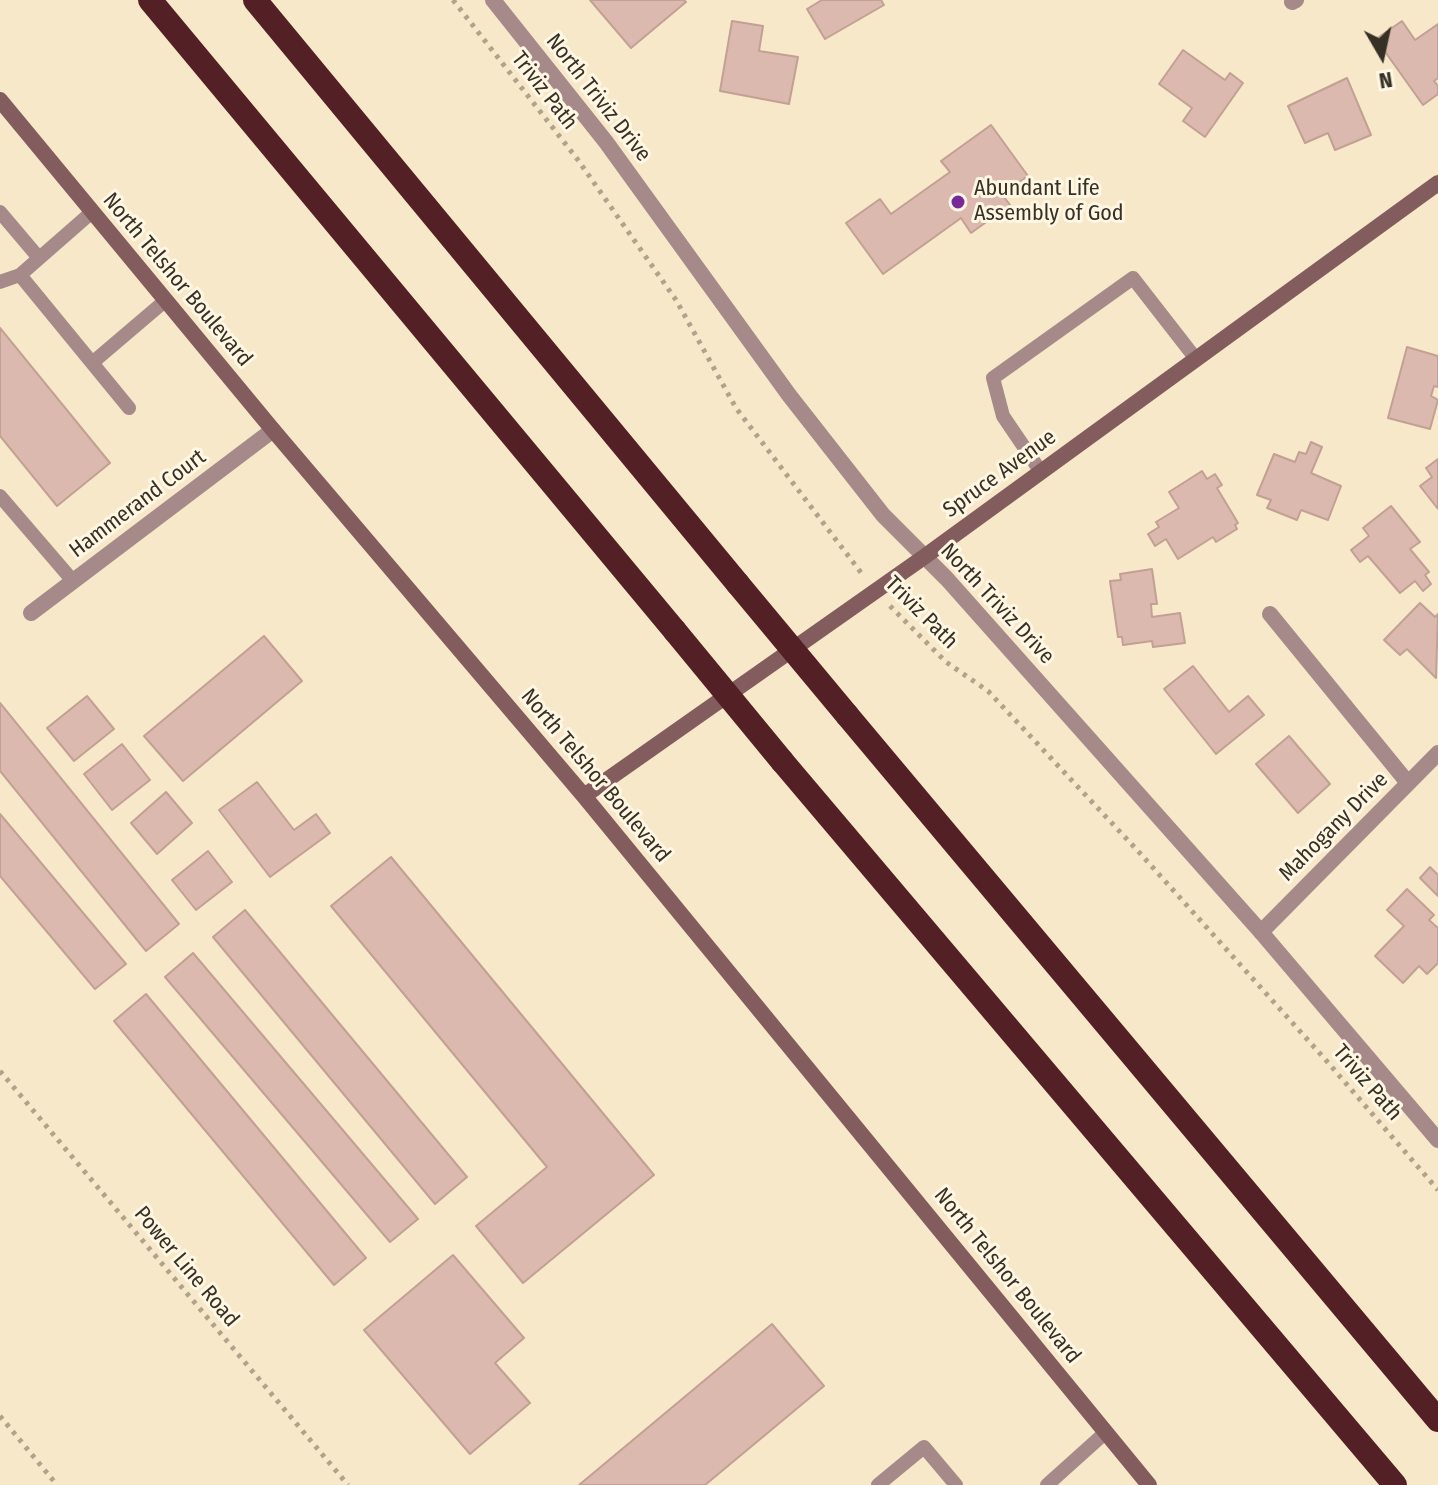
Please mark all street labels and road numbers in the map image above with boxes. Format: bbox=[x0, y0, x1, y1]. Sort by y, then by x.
street label: North Triviz Drive bbox=[540, 29, 656, 167]
street label: Triviz Path bbox=[505, 47, 583, 135]
street label: North Telshor Boulevard bbox=[97, 188, 257, 372]
street label: Spruce Avenue bbox=[938, 424, 1062, 524]
street label: Hammerand Court bbox=[65, 444, 211, 564]
street label: North Triviz Drive bbox=[934, 538, 1060, 670]
street label: Triviz Path bbox=[879, 571, 963, 655]
street label: North Telshor Boulevard bbox=[515, 684, 675, 868]
street label: Mahogany Drive bbox=[1274, 767, 1394, 887]
street label: Triviz Path bbox=[1327, 1040, 1407, 1126]
street label: North Telshor Boulevard bbox=[928, 1183, 1086, 1369]
street label: Power Line Road bbox=[128, 1201, 244, 1333]

